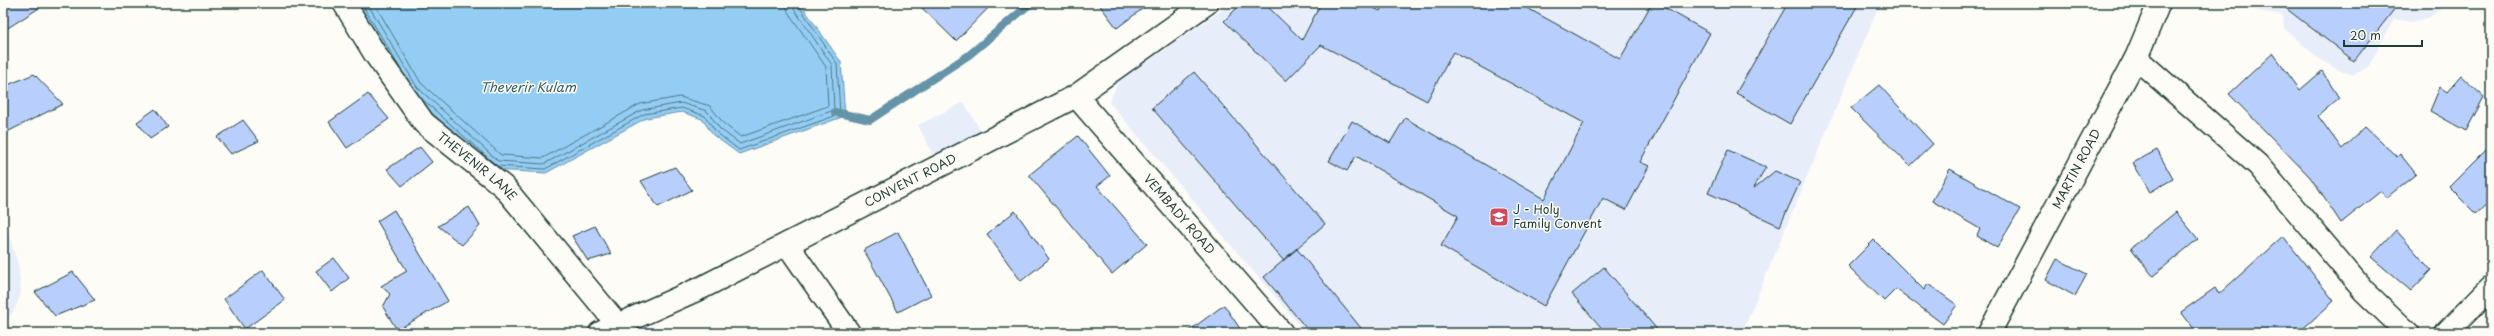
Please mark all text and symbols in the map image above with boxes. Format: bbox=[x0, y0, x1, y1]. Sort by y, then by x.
scale bar bbox=[2344, 22, 2422, 48]
text: 20 m bbox=[2350, 26, 2381, 44]
water label: Theverir Kulam bbox=[480, 77, 577, 96]
street label: MARTIN ROAD bbox=[2047, 125, 2105, 212]
street label: THEVENIR LANE bbox=[434, 127, 522, 204]
street label: CONVENT ROAD bbox=[861, 149, 959, 211]
street label: VEMBADY ROAD bbox=[1140, 170, 1220, 258]
place label: J - Holy Family Convent bbox=[1513, 200, 1602, 232]
school or university icon: J - Holy Family Convent bbox=[1488, 206, 1510, 228]

